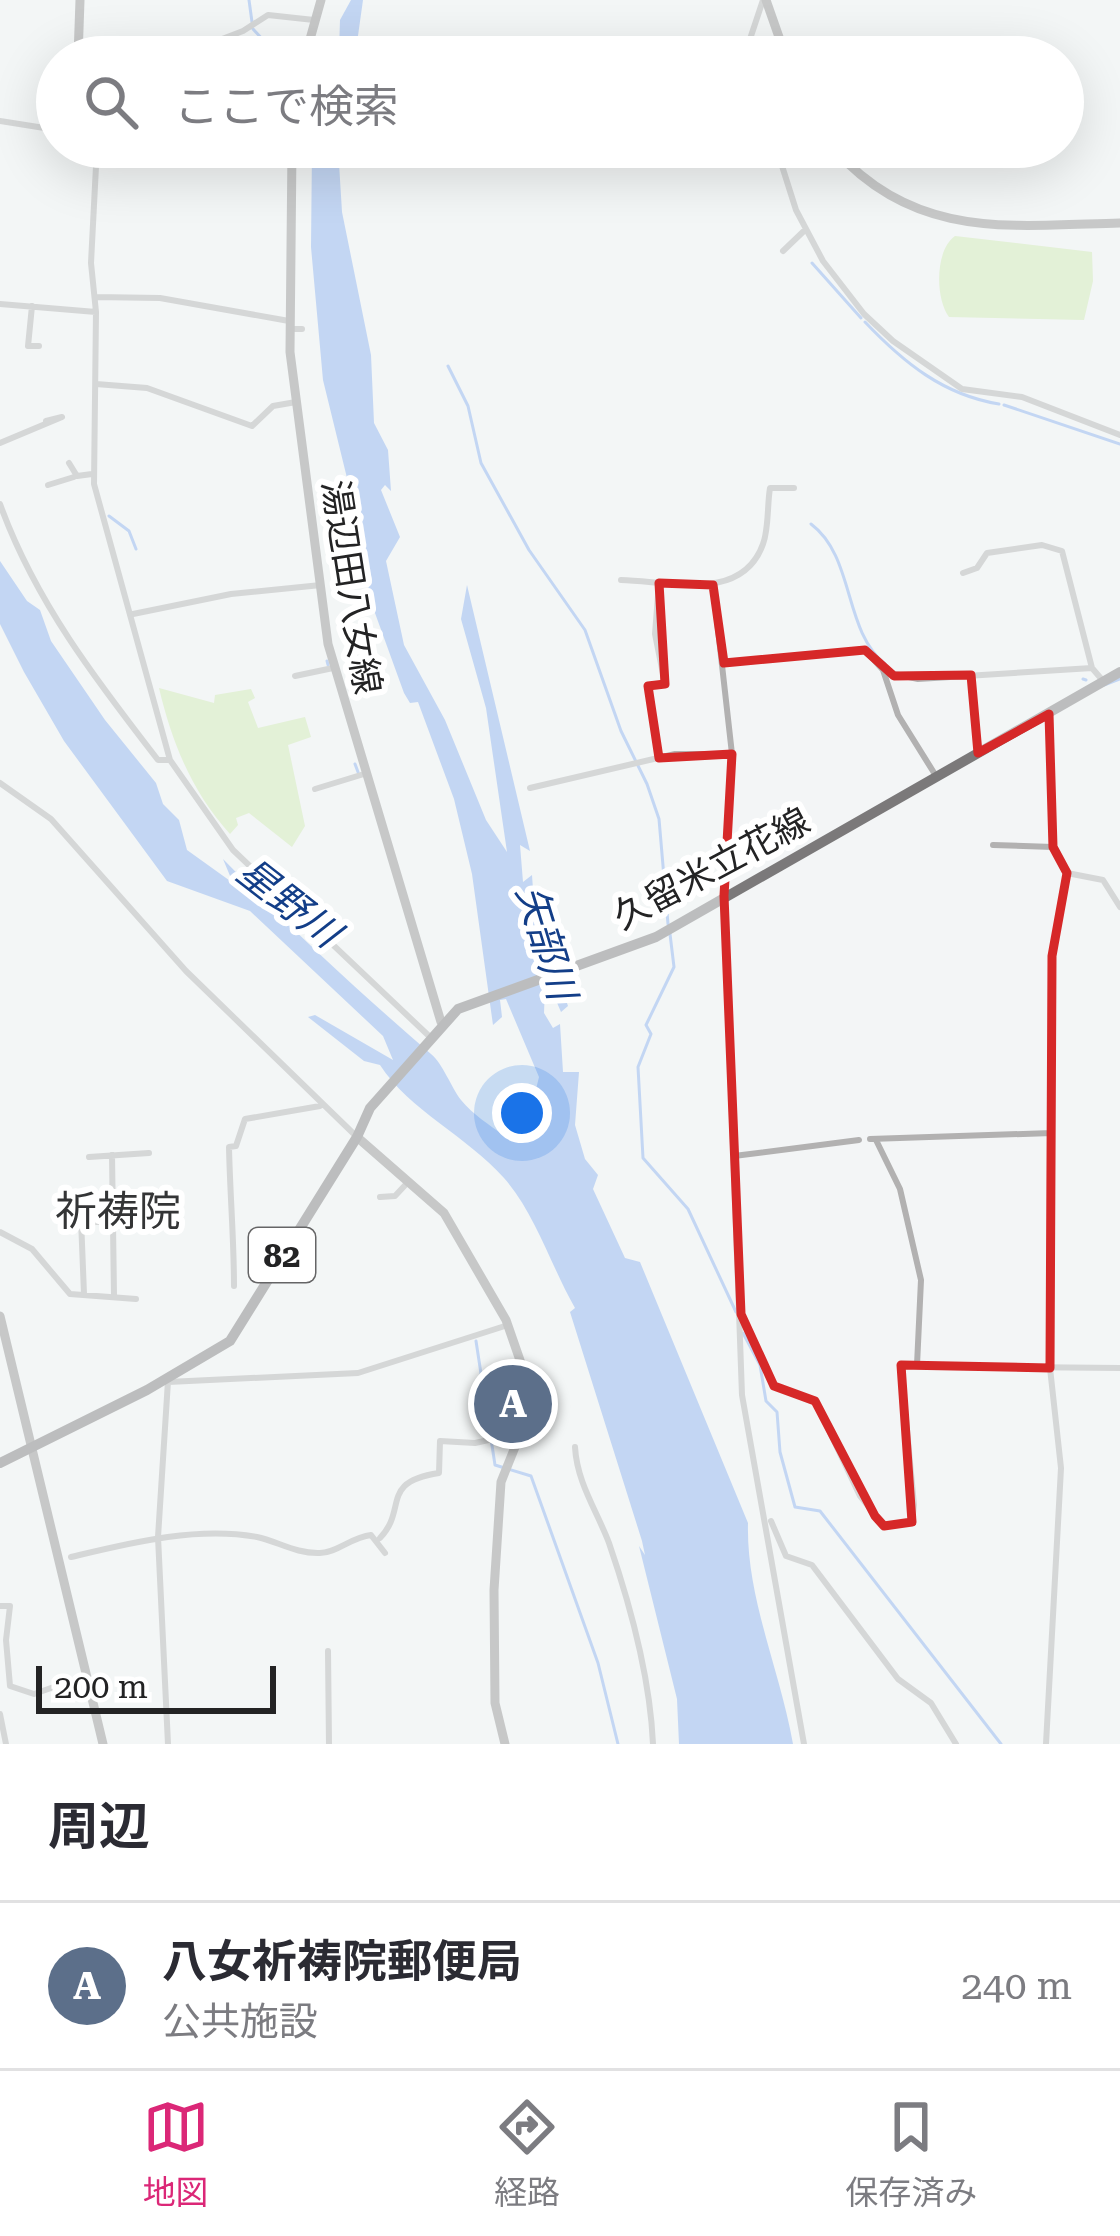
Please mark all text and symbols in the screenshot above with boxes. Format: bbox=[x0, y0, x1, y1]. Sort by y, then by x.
search box bbox=[36, 36, 1084, 168]
icon: search bbox=[78, 69, 144, 135]
text: ここで検索 bbox=[174, 80, 399, 133]
street label: 湯辺田八女線 bbox=[313, 477, 389, 697]
street label: 久留米立花線 bbox=[606, 800, 817, 938]
water label: 星野川 bbox=[228, 849, 352, 959]
water label: 矢部川 bbox=[507, 880, 586, 1009]
your location bbox=[492, 1083, 552, 1143]
district label: 祈祷院 bbox=[55, 1187, 181, 1236]
road number: 82 bbox=[249, 1228, 315, 1282]
pin: A bbox=[474, 1359, 552, 1449]
scale bar bbox=[36, 1660, 276, 1713]
text: 200 m bbox=[54, 1667, 148, 1706]
text: 周辺 bbox=[48, 1797, 150, 1856]
text: 八女祈祷院郵便局 bbox=[162, 1935, 522, 1988]
text: A bbox=[73, 1963, 101, 2009]
text: 240 m bbox=[961, 1963, 1072, 2009]
text: 公共施設 bbox=[162, 1999, 318, 2045]
tab: 地図 bbox=[143, 2094, 209, 2214]
tab: 経路 bbox=[494, 2094, 560, 2214]
tab: 保存済み bbox=[845, 2094, 977, 2214]

